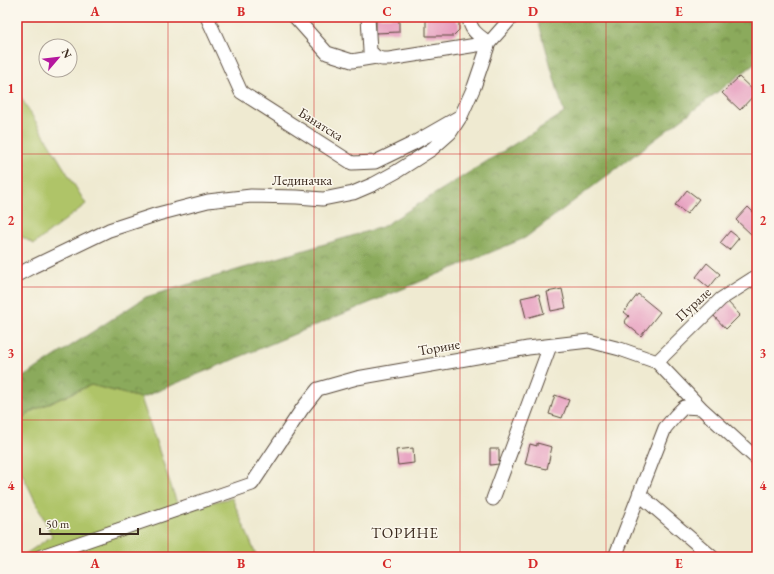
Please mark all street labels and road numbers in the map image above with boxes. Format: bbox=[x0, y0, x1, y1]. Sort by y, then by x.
street label: Банатска bbox=[295, 103, 347, 145]
street label: Лединачка bbox=[272, 171, 332, 189]
street label: Пурале bbox=[671, 283, 715, 325]
street label: Торине bbox=[417, 334, 462, 360]

